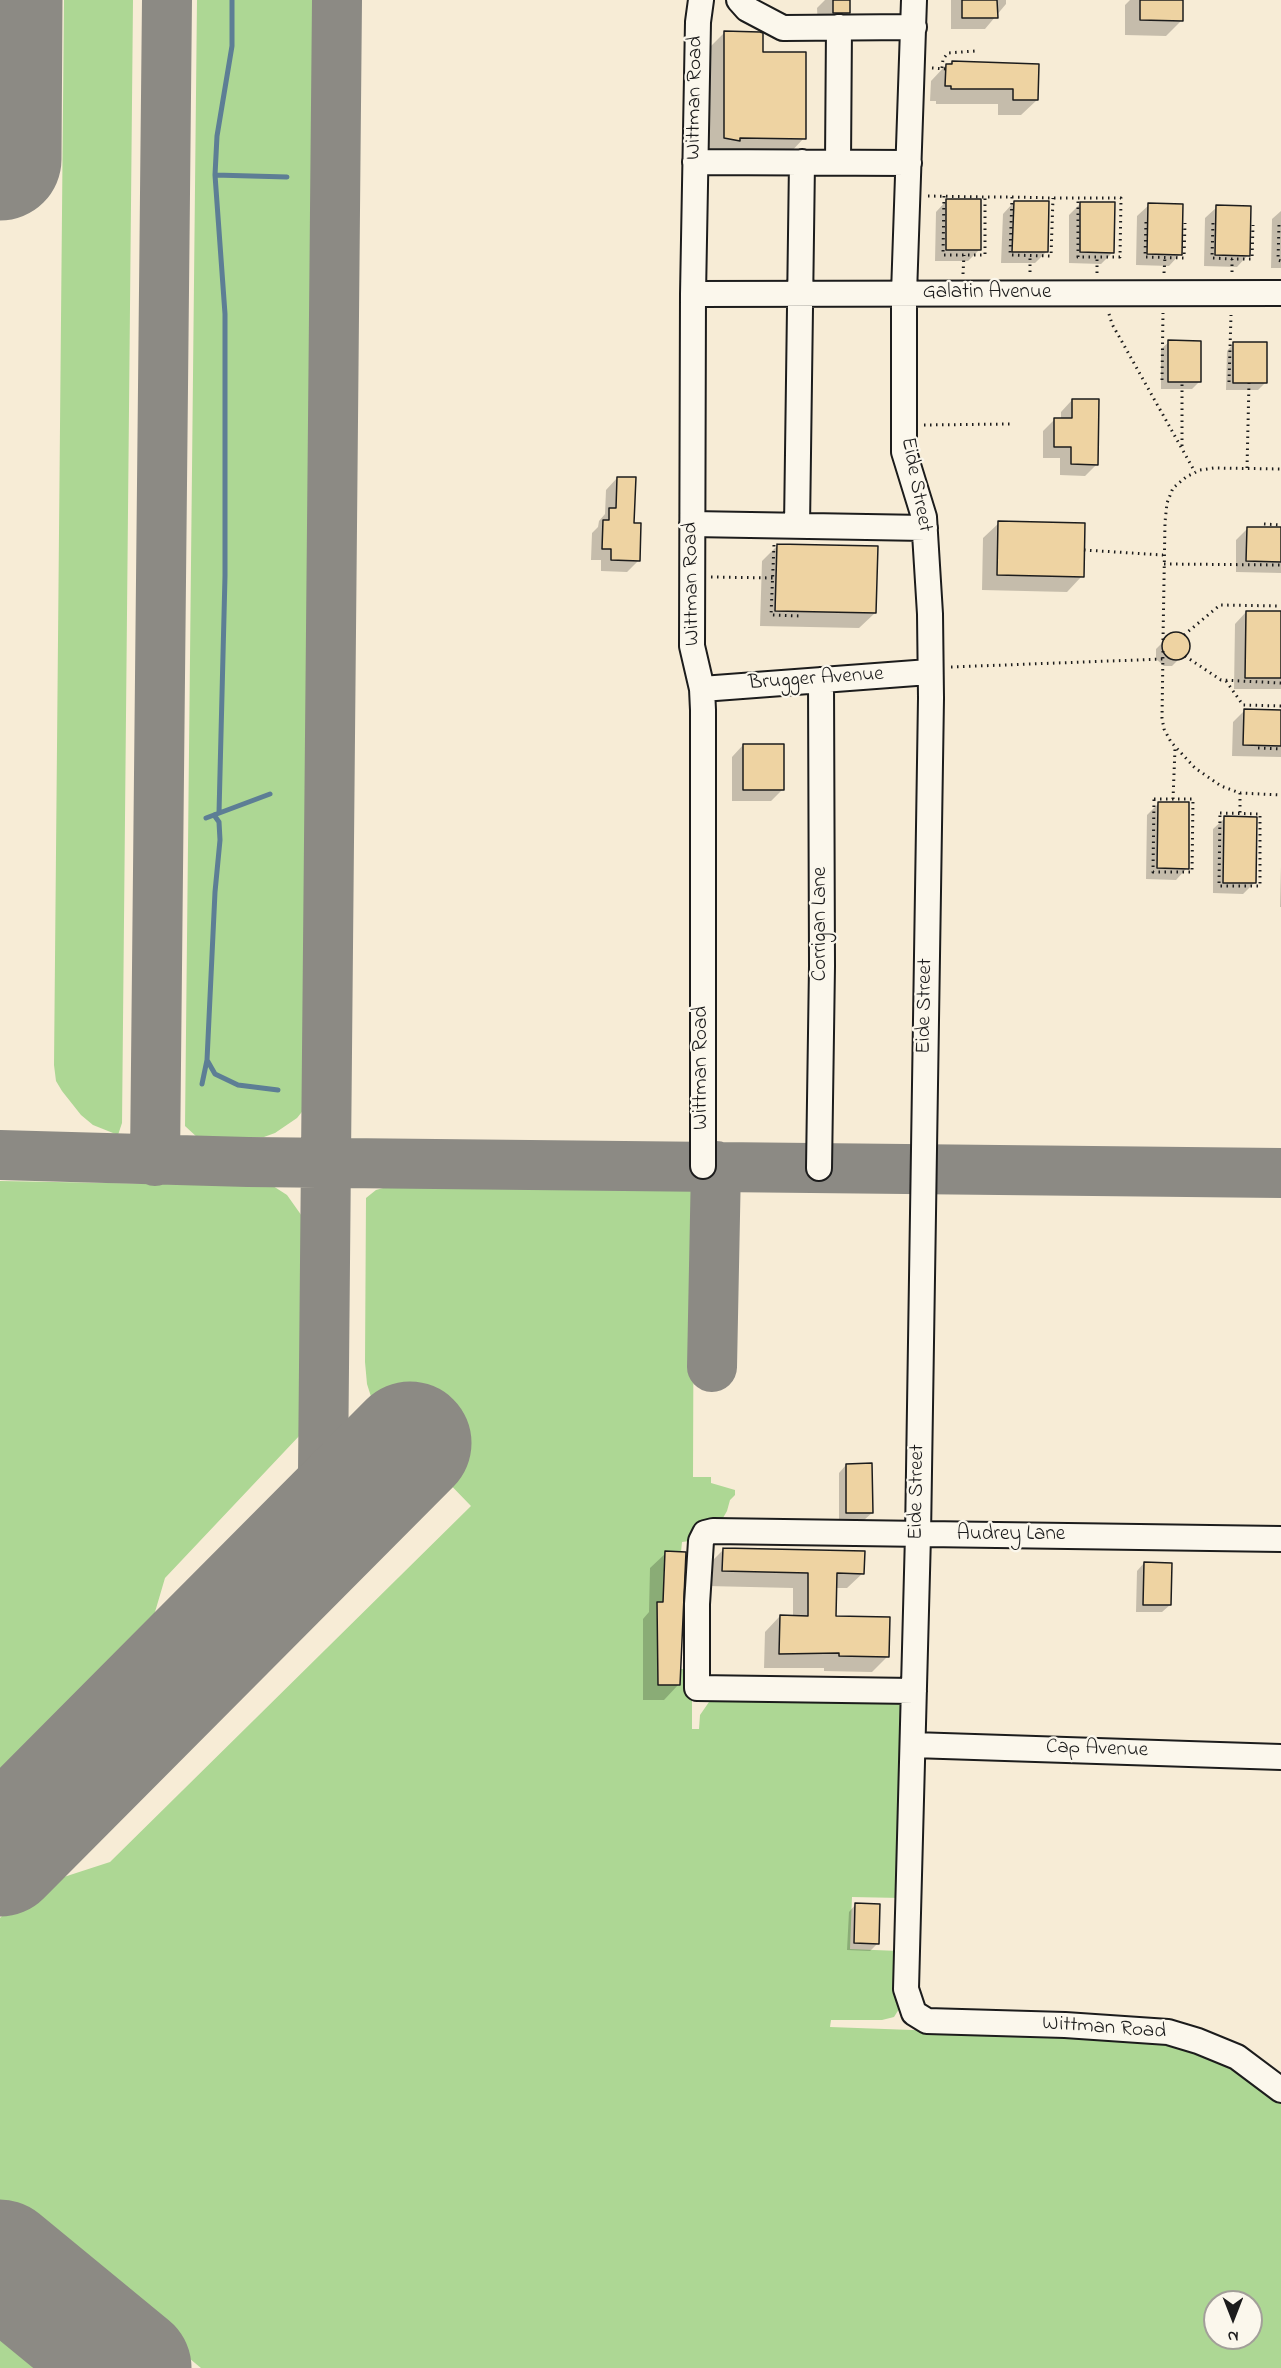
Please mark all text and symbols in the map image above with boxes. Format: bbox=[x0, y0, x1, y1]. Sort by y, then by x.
street label: Wittman Road bbox=[682, 36, 710, 160]
street label: Galatin Avenue bbox=[923, 281, 1051, 307]
street label: Eide Street bbox=[893, 436, 937, 534]
street label: Wittman Road bbox=[679, 522, 707, 646]
street label: Brugger Avenue bbox=[748, 663, 884, 697]
street label: Corrigan Lane bbox=[809, 867, 835, 981]
street label: Eide Street bbox=[913, 958, 939, 1054]
street label: Wittman Road bbox=[690, 1006, 716, 1130]
street label: Eide Street bbox=[905, 1444, 931, 1540]
street label: Audrey Lane bbox=[957, 1523, 1065, 1549]
street label: Cap Avenue bbox=[1045, 1736, 1149, 1764]
street label: Wittman Road bbox=[1041, 2012, 1167, 2046]
north arrow bbox=[1203, 2290, 1263, 2350]
text: N bbox=[1228, 2324, 1238, 2348]

